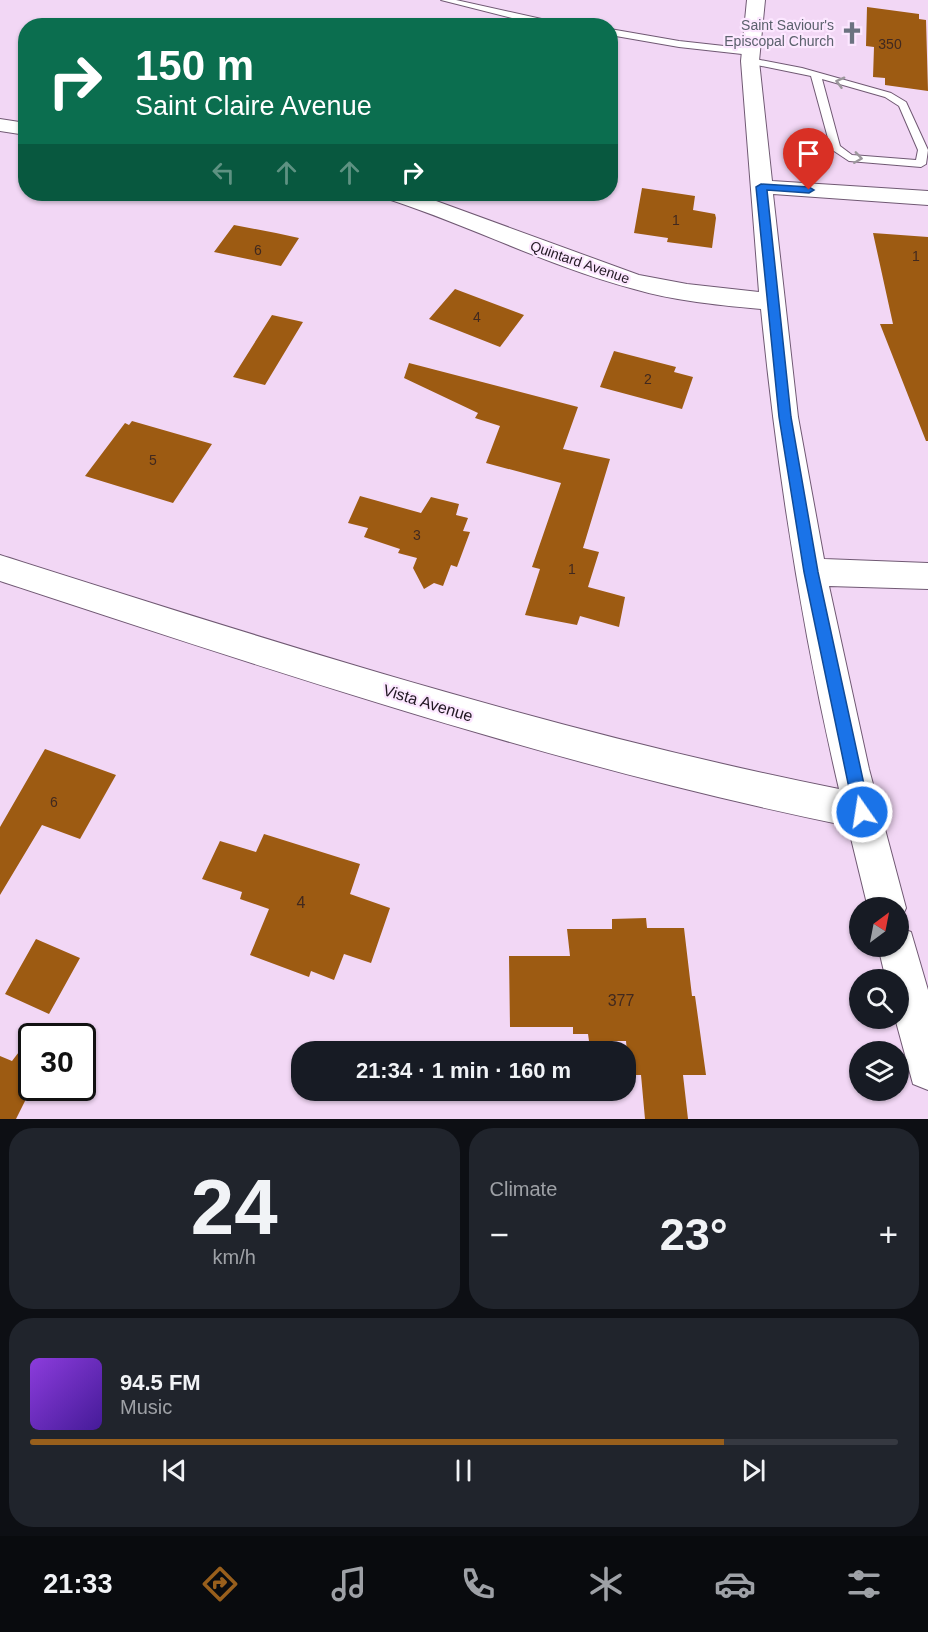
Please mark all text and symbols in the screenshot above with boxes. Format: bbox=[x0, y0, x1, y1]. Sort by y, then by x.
place label: Saint Saviour's Episcopal Church bbox=[724, 17, 834, 49]
church icon: Saint Saviour's Episcopal Church bbox=[839, 20, 865, 46]
house number: 350 bbox=[878, 36, 902, 52]
icon: right bbox=[36, 42, 114, 120]
text: 150 m bbox=[135, 42, 254, 89]
one-way arrow bbox=[835, 77, 845, 90]
text: Saint Claire Avenue bbox=[135, 91, 372, 121]
pin bbox=[783, 128, 834, 190]
icon: arrive bbox=[792, 137, 825, 170]
one-way arrow bbox=[853, 152, 863, 164]
icon: left bbox=[207, 156, 240, 189]
icon: ahead bbox=[270, 156, 303, 189]
icon: ahead bbox=[333, 156, 366, 189]
icon: right bbox=[396, 156, 429, 189]
house number: 1 bbox=[672, 212, 680, 228]
street label: Quintard Avenue bbox=[528, 237, 632, 287]
house number: 6 bbox=[254, 242, 262, 258]
house number: 1 bbox=[912, 248, 920, 264]
house number: 4 bbox=[473, 309, 481, 325]
house number: 2 bbox=[644, 371, 652, 387]
house number: 5 bbox=[149, 452, 157, 468]
house number: 3 bbox=[413, 527, 421, 543]
house number: 1 bbox=[568, 561, 576, 577]
street label: Vista Avenue bbox=[381, 681, 475, 725]
position arrow bbox=[830, 780, 894, 844]
house number: 6 bbox=[50, 794, 58, 810]
house number: 4 bbox=[297, 894, 306, 911]
north arrow bbox=[849, 897, 909, 957]
map controls bbox=[849, 897, 909, 1101]
button: search bbox=[849, 969, 909, 1029]
house number: 377 bbox=[608, 992, 634, 1009]
speed limit sign: 30 bbox=[18, 1023, 96, 1101]
button: layers bbox=[849, 1041, 909, 1101]
text: 21:34 · 1 min · 160 m bbox=[356, 1058, 571, 1083]
text: 24 bbox=[191, 1163, 278, 1251]
text: Climate bbox=[490, 1178, 557, 1200]
text: 23° bbox=[660, 1209, 728, 1260]
text: − bbox=[490, 1216, 509, 1253]
text: + bbox=[879, 1216, 898, 1253]
text: km/h bbox=[213, 1246, 256, 1268]
text: 94.5 FM bbox=[120, 1370, 201, 1395]
text: Music bbox=[120, 1396, 172, 1418]
icon: previous bbox=[158, 1454, 191, 1487]
icon: pause bbox=[447, 1454, 480, 1487]
icon: next bbox=[737, 1454, 770, 1487]
icon: directions bbox=[199, 1563, 241, 1605]
icon: music bbox=[328, 1563, 370, 1605]
icon: phone bbox=[457, 1563, 499, 1605]
icon: climate bbox=[585, 1563, 627, 1605]
icon: car bbox=[714, 1563, 756, 1605]
icon: filters bbox=[843, 1563, 885, 1605]
text: 21:33 bbox=[43, 1569, 112, 1599]

